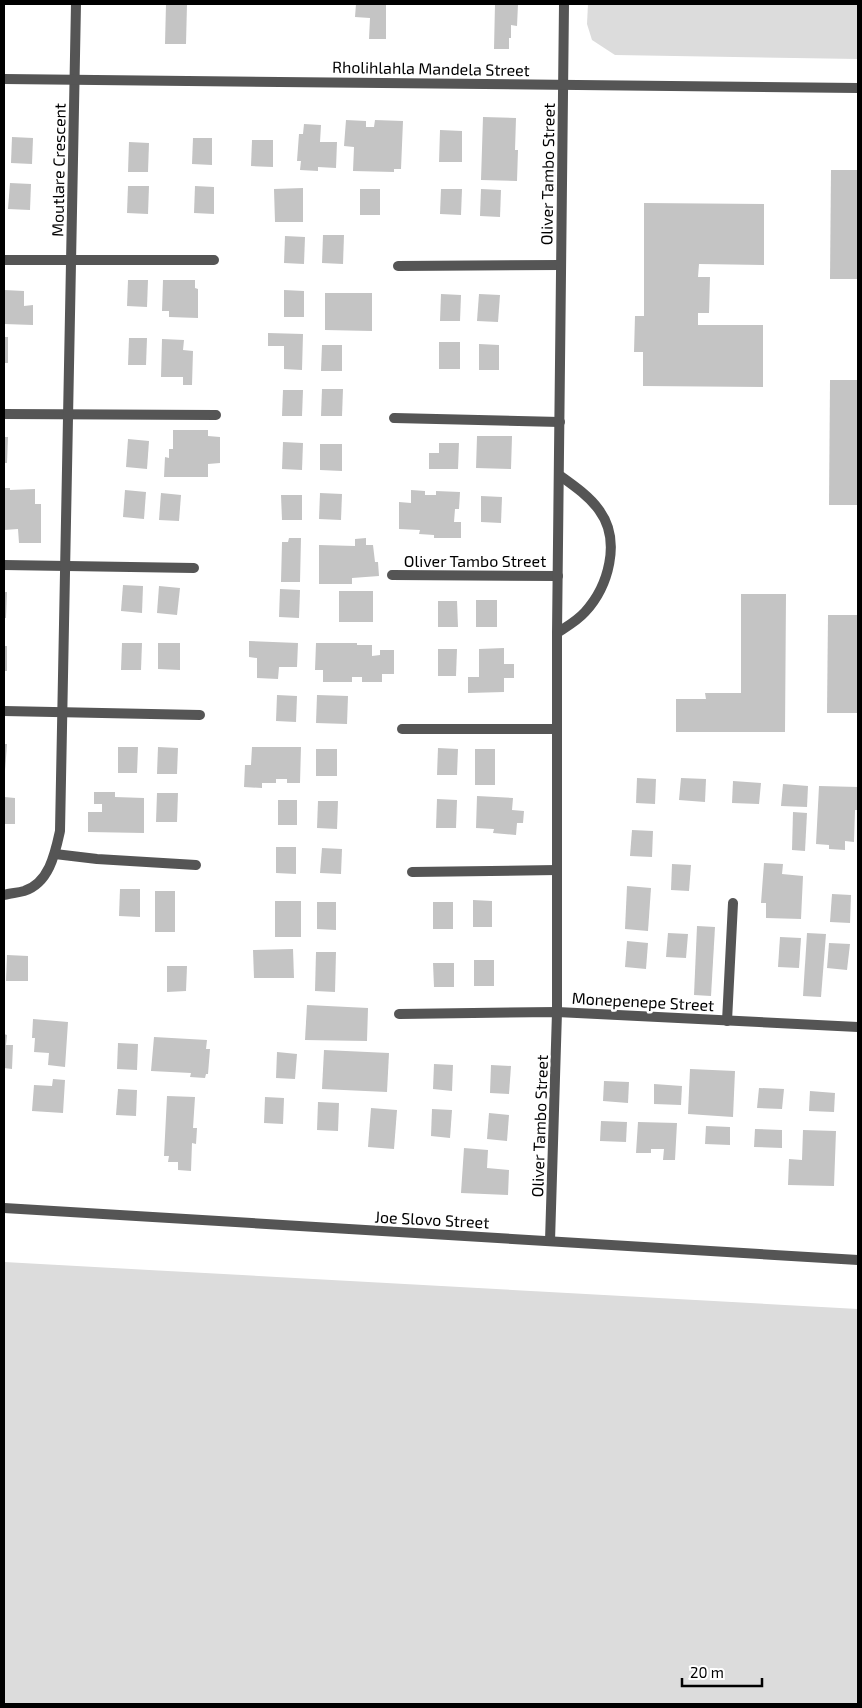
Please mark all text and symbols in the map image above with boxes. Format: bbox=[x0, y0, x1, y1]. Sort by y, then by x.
street label: Rholihlahla Mandela Street bbox=[332, 57, 530, 79]
street label: Moutlare Crescent bbox=[47, 103, 69, 237]
street label: Oliver Tambo Street bbox=[536, 103, 558, 245]
street label: Oliver Tambo Street bbox=[404, 551, 546, 570]
street label: Monepenepe Street bbox=[571, 988, 715, 1014]
street label: Oliver Tambo Street bbox=[527, 1054, 551, 1198]
street label: Joe Slovo Street bbox=[374, 1207, 490, 1231]
scale bar bbox=[682, 1656, 762, 1688]
text: 20 m bbox=[690, 1663, 724, 1681]

